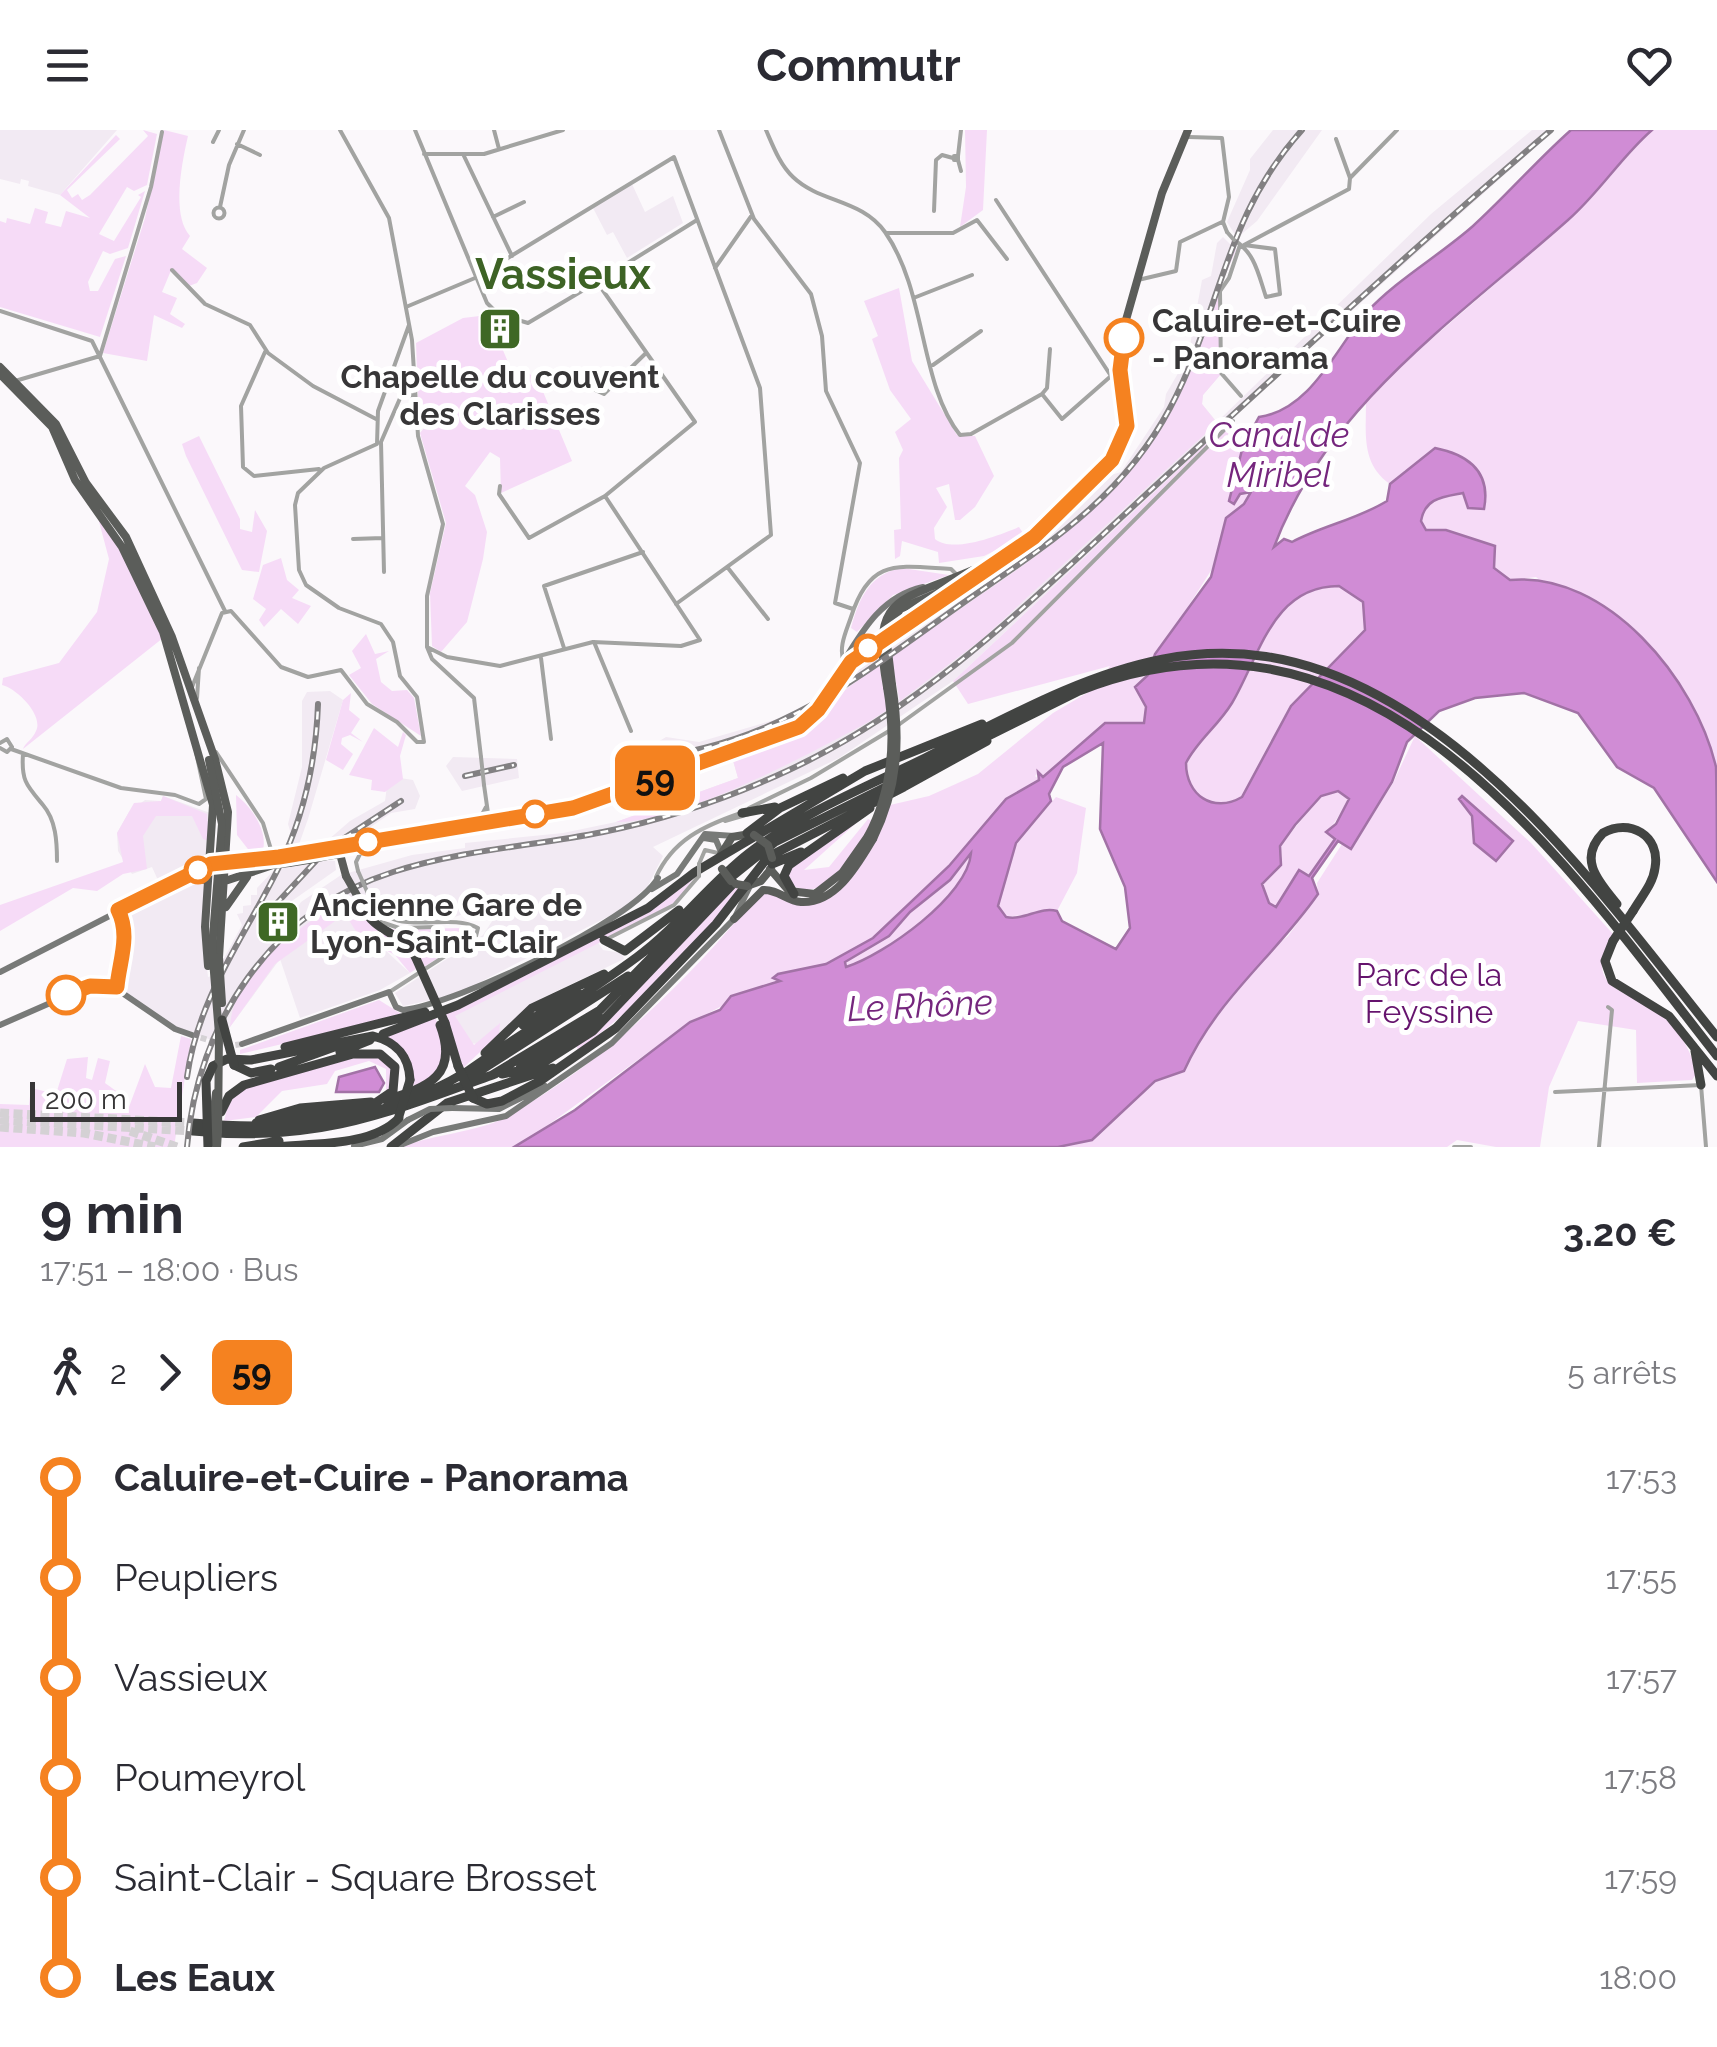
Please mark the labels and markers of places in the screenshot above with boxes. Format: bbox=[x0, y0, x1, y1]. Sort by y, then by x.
place label: Caluire-et-Cuire - Panorama bbox=[1152, 302, 1401, 376]
building icon: Chapelle du couvent des Clarisses bbox=[477, 306, 523, 352]
marker: Caluire-et-Cuire - Panorama bbox=[1105, 319, 1143, 357]
place label: Chapelle du couvent des Clarisses bbox=[340, 358, 660, 432]
unlabelled marker bbox=[855, 635, 881, 661]
unlabelled marker bbox=[522, 801, 548, 827]
unlabelled marker bbox=[355, 829, 381, 855]
unlabelled marker bbox=[185, 857, 211, 883]
place label: Ancienne Gare de Lyon-Saint-Clair bbox=[310, 886, 582, 960]
building icon: Ancienne Gare de Lyon-Saint-Clair bbox=[255, 899, 301, 945]
unlabelled marker bbox=[47, 976, 85, 1014]

